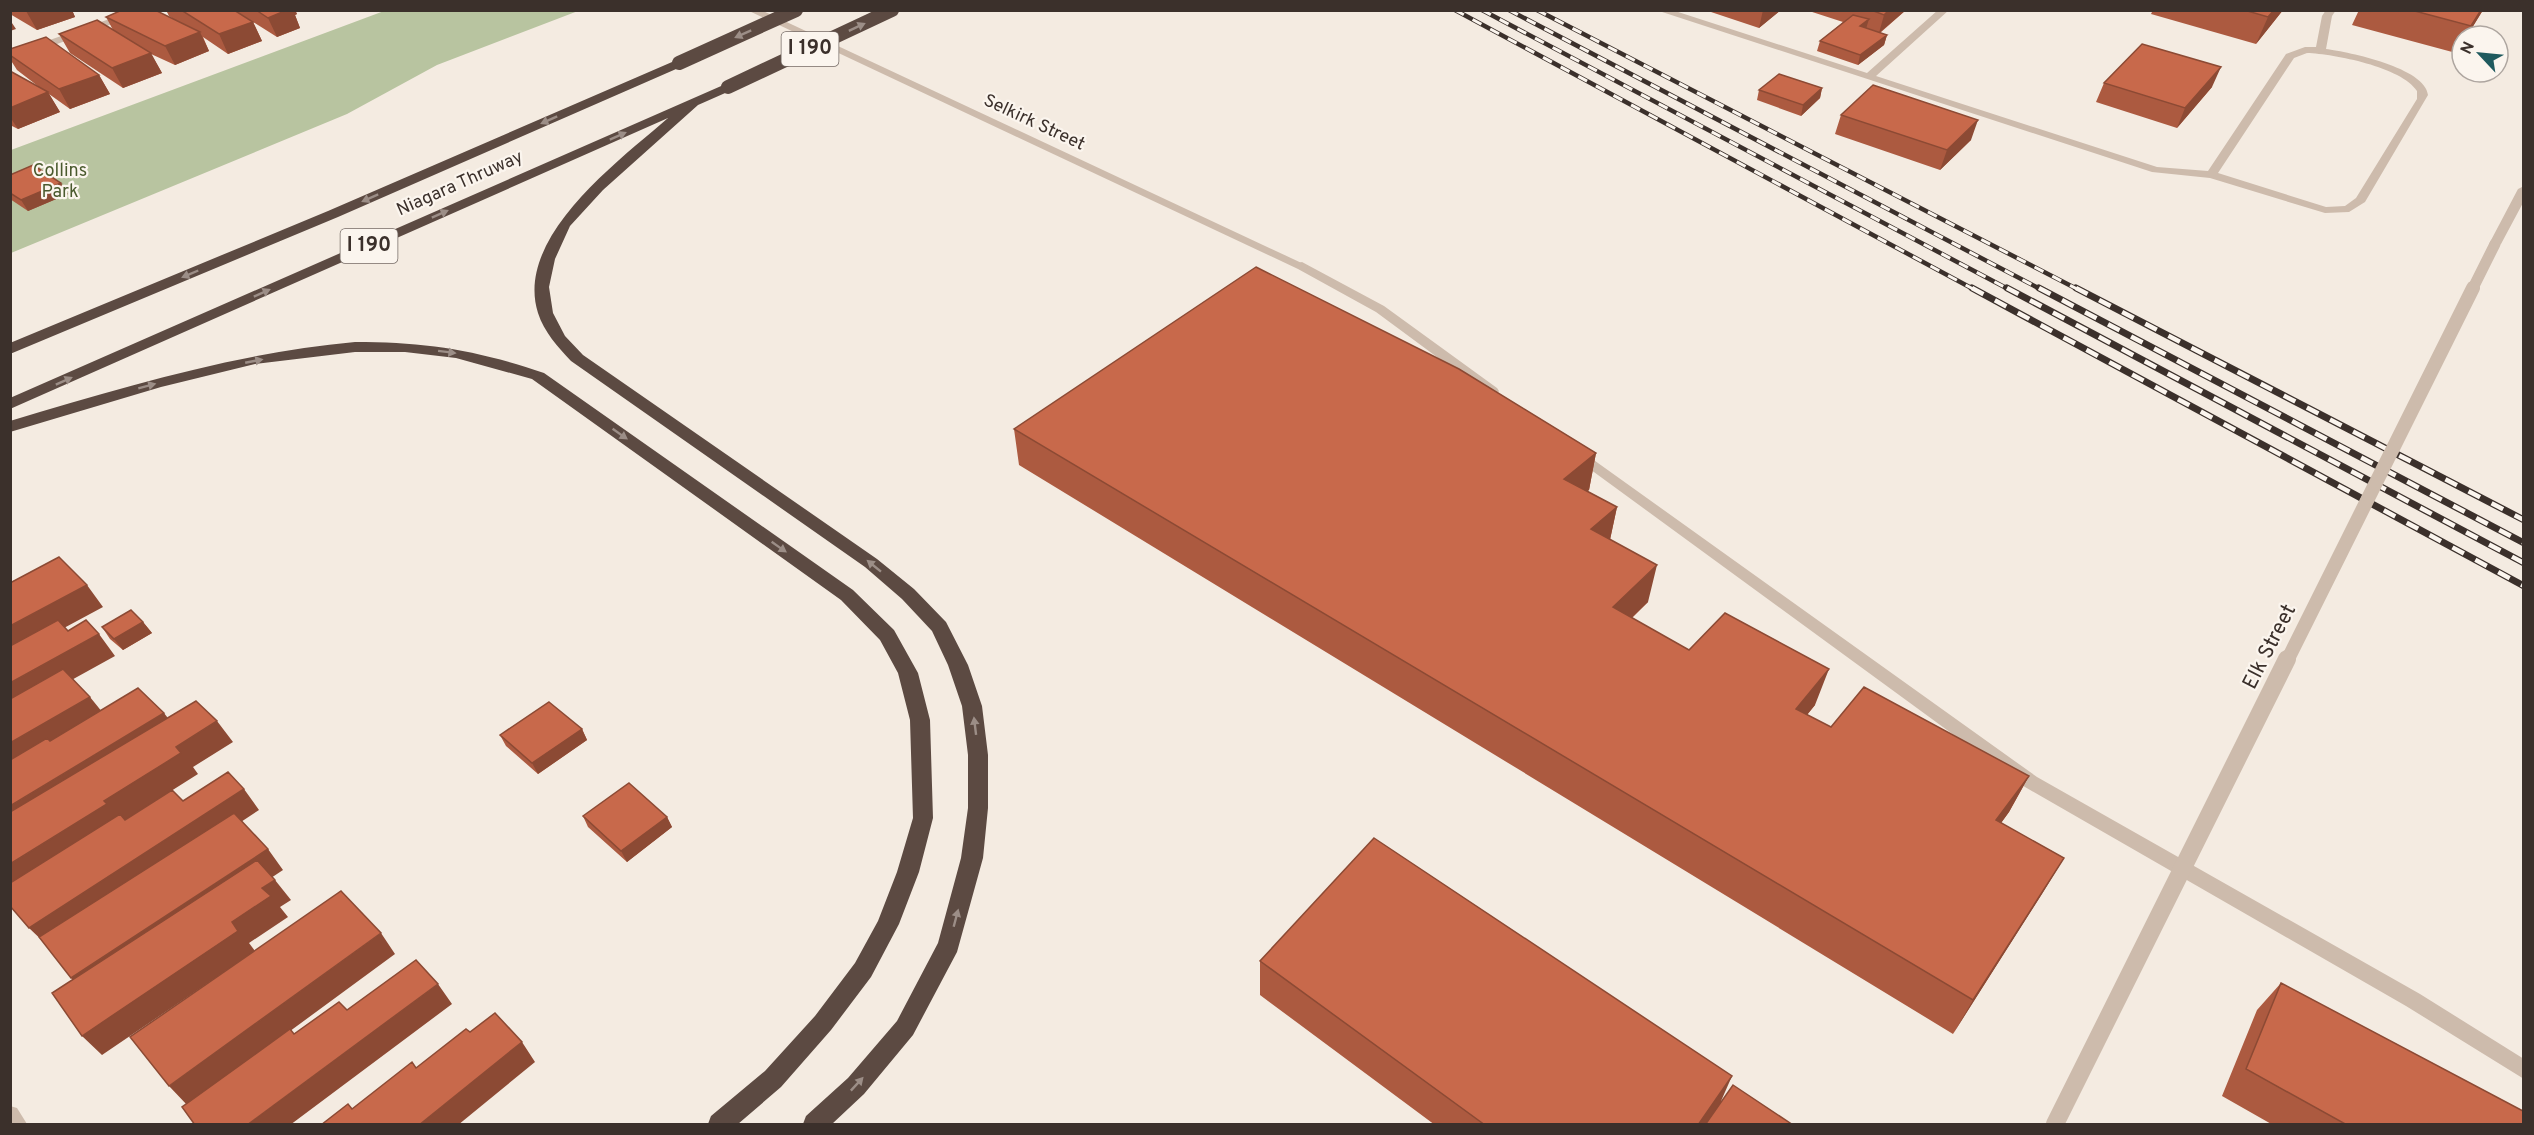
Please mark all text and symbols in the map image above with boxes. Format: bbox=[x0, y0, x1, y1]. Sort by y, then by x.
one-way arrow bbox=[848, 21, 866, 31]
north arrow bbox=[2450, 24, 2510, 84]
one-way arrow bbox=[734, 30, 752, 40]
road number: I 190 bbox=[782, 32, 838, 66]
text: N bbox=[2457, 39, 2480, 58]
street label: Selkirk Street bbox=[980, 89, 1088, 157]
one-way arrow bbox=[539, 115, 557, 125]
one-way arrow bbox=[610, 131, 627, 140]
street label: Niagara Thruway bbox=[393, 146, 527, 222]
park label: Collins Park bbox=[33, 160, 87, 204]
one-way arrow bbox=[361, 194, 379, 204]
one-way arrow bbox=[431, 209, 449, 219]
road number: I 190 bbox=[340, 229, 398, 263]
one-way arrow bbox=[181, 269, 199, 279]
one-way arrow bbox=[253, 288, 271, 298]
one-way arrow bbox=[438, 347, 457, 357]
one-way arrow bbox=[244, 356, 263, 365]
one-way arrow bbox=[55, 375, 73, 385]
one-way arrow bbox=[138, 381, 156, 390]
one-way arrow bbox=[612, 428, 628, 440]
one-way arrow bbox=[771, 541, 787, 553]
one-way arrow bbox=[867, 560, 882, 572]
street label: Elk Street bbox=[2237, 600, 2303, 694]
one-way arrow bbox=[970, 716, 979, 735]
one-way arrow bbox=[952, 909, 962, 928]
one-way arrow bbox=[850, 1076, 864, 1091]

